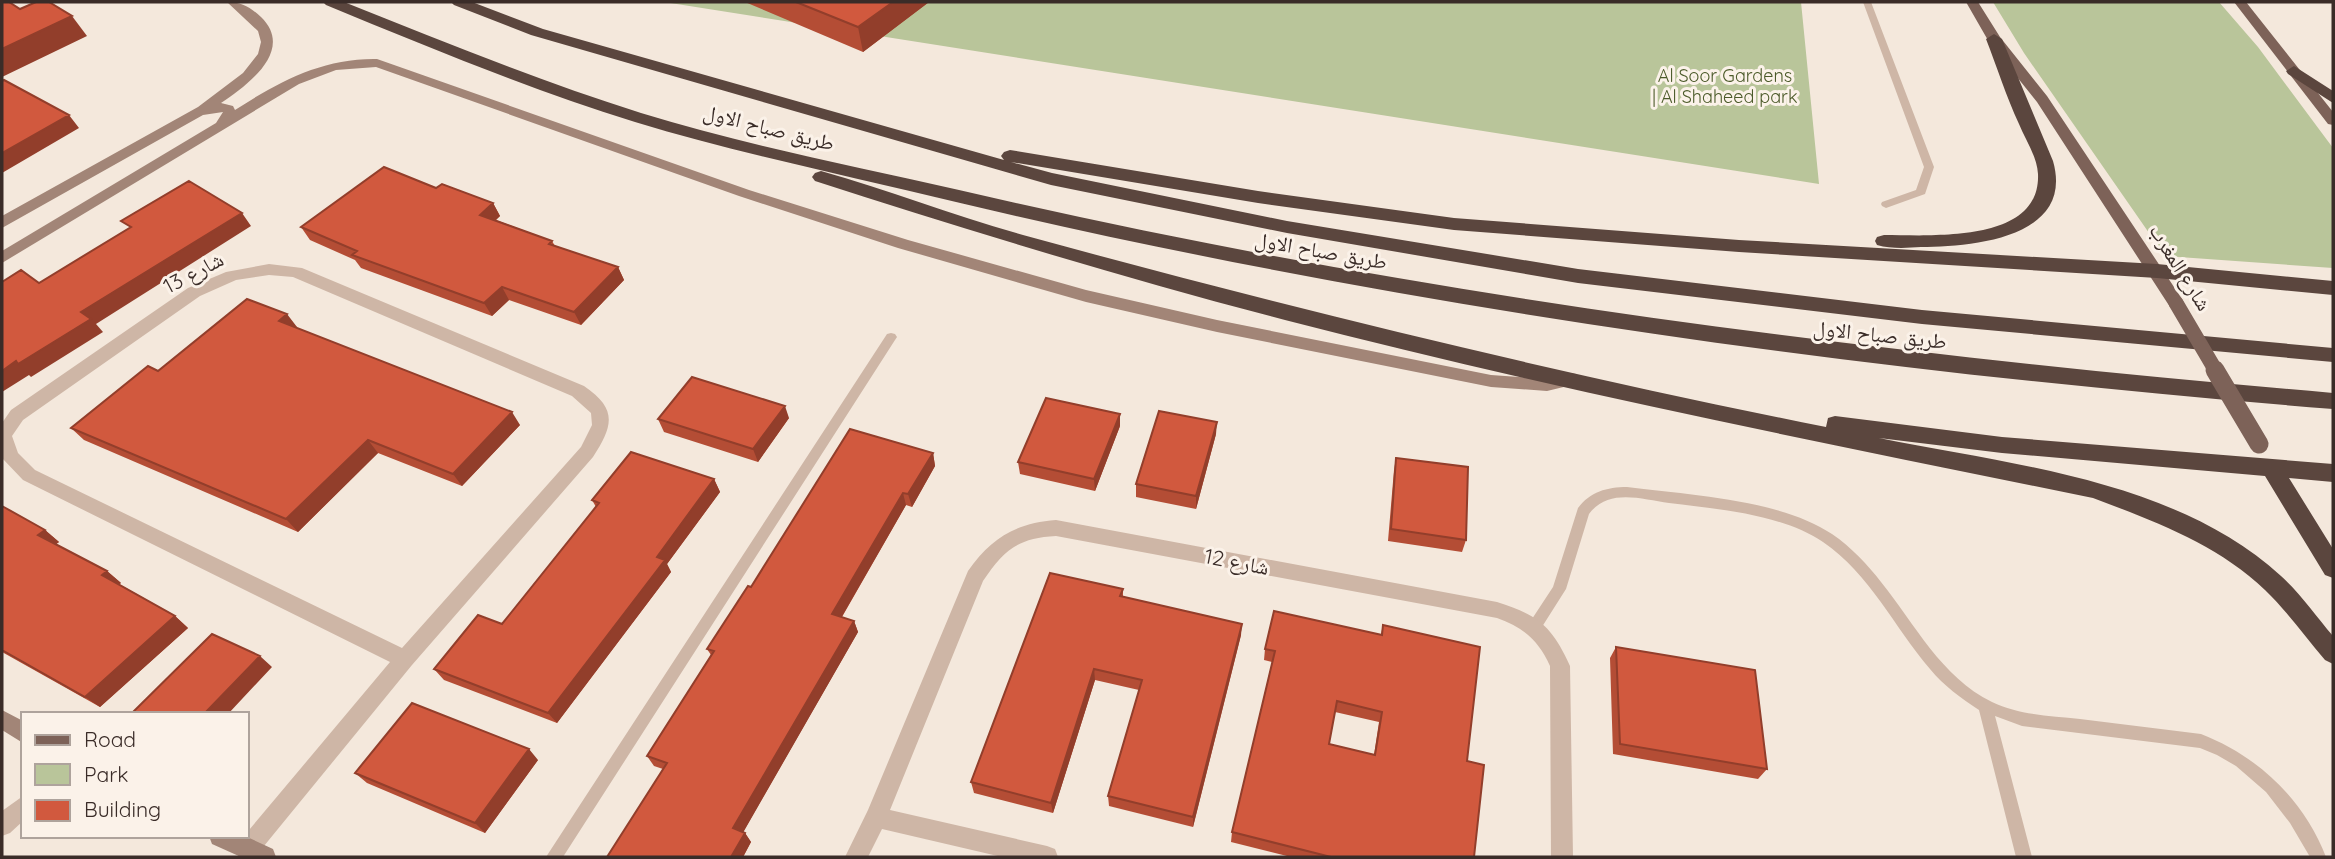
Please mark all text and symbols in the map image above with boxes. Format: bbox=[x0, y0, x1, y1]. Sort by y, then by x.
park label: Al Soor Gardens | Al Shaheed park bbox=[1652, 64, 1798, 108]
street label: طريق صباح الاول bbox=[701, 98, 837, 157]
street label: شارع المغرب bbox=[2143, 219, 2218, 316]
street label: طريق صباح الاول bbox=[1253, 226, 1389, 275]
street label: شارع 13 bbox=[158, 245, 228, 299]
street label: طريق صباح الاول bbox=[1812, 314, 1948, 355]
street label: شارع 12 bbox=[1202, 542, 1271, 581]
legend bbox=[21, 712, 248, 838]
text: Road bbox=[84, 726, 136, 752]
text: Park bbox=[84, 761, 128, 787]
text: Building bbox=[84, 796, 161, 822]

